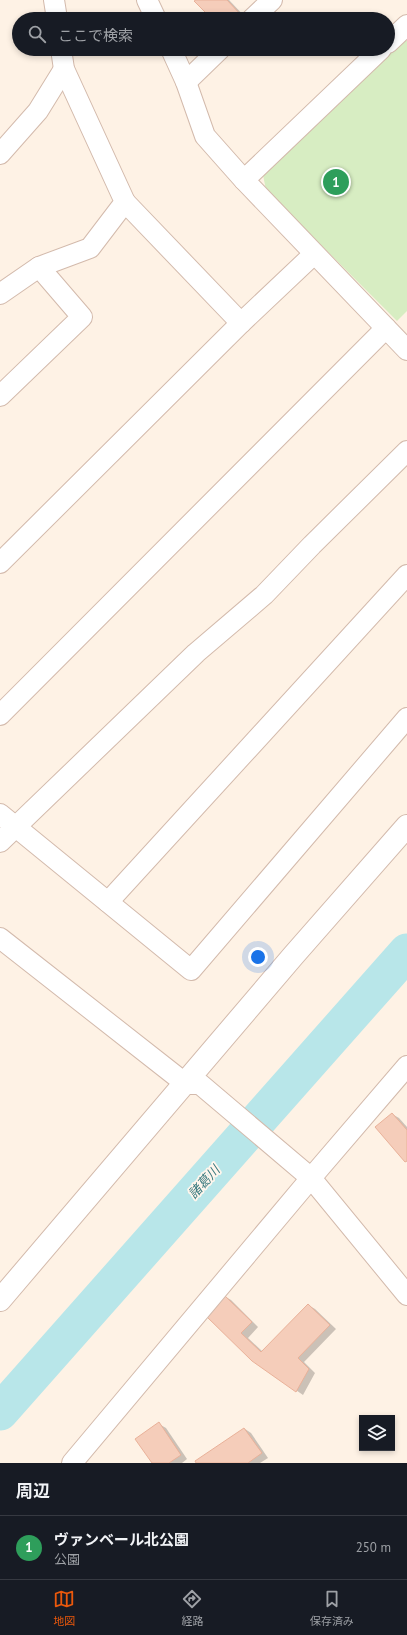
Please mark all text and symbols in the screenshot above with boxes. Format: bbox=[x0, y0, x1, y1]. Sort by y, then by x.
search box bbox=[12, 12, 395, 56]
icon: search bbox=[26, 23, 48, 45]
text: ここで検索 bbox=[58, 26, 133, 45]
pin: 1 bbox=[323, 167, 349, 197]
your location bbox=[248, 947, 268, 967]
water label: 諸葛川 bbox=[185, 1160, 225, 1202]
map controls bbox=[359, 1415, 395, 1451]
button: layers bbox=[359, 1415, 395, 1451]
text: 周辺 bbox=[16, 1480, 50, 1502]
text: ヴァンベール北公園 bbox=[54, 1530, 189, 1549]
text: 1 bbox=[25, 1539, 33, 1556]
text: 250 m bbox=[356, 1539, 391, 1556]
text: 公園 bbox=[54, 1551, 80, 1568]
tab: 地図 bbox=[53, 1588, 75, 1628]
tab: 経路 bbox=[181, 1588, 203, 1628]
tab: 保存済み bbox=[310, 1588, 354, 1628]

